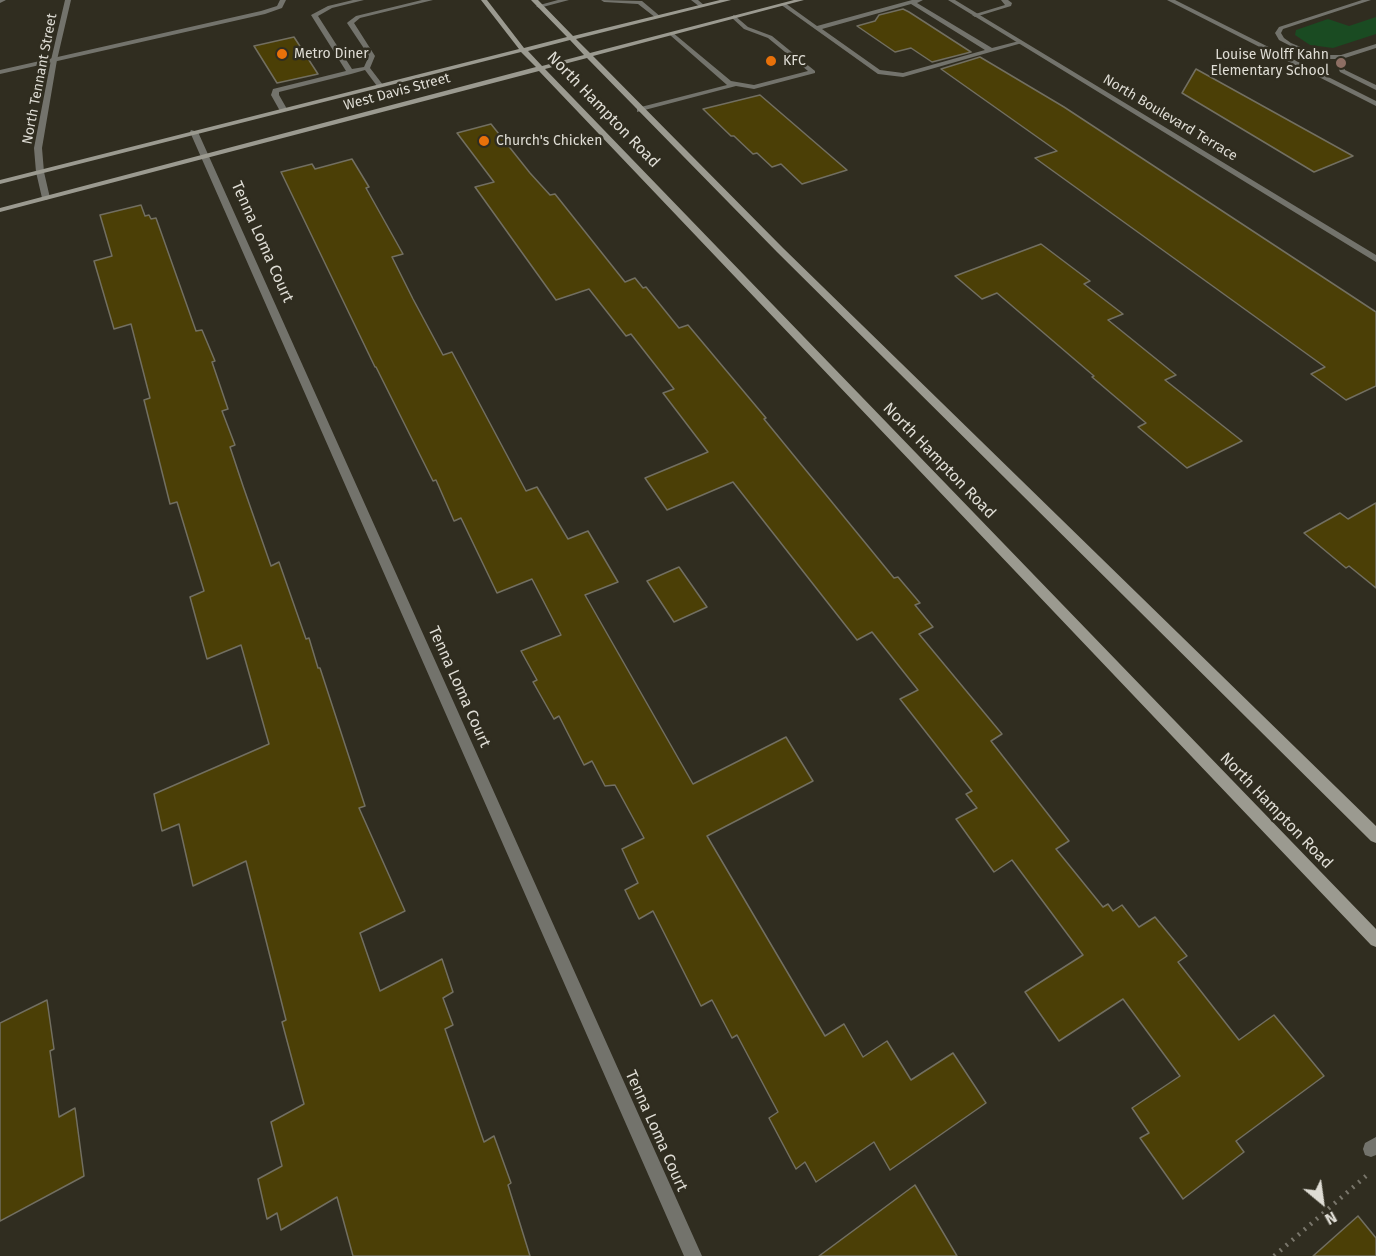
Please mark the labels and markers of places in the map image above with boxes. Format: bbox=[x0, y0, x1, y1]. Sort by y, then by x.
place label: Metro Diner bbox=[294, 46, 369, 62]
marker: Metro Diner bbox=[275, 47, 289, 61]
place label: Louise Wolff Kahn Elementary School bbox=[1211, 47, 1329, 80]
place label: KFC bbox=[783, 53, 806, 69]
marker: KFC bbox=[764, 54, 778, 68]
marker: Louise Wolff Kahn Elementary School bbox=[1334, 56, 1348, 70]
place label: Church's Chicken bbox=[496, 133, 602, 149]
marker: Church's Chicken bbox=[477, 134, 491, 148]

